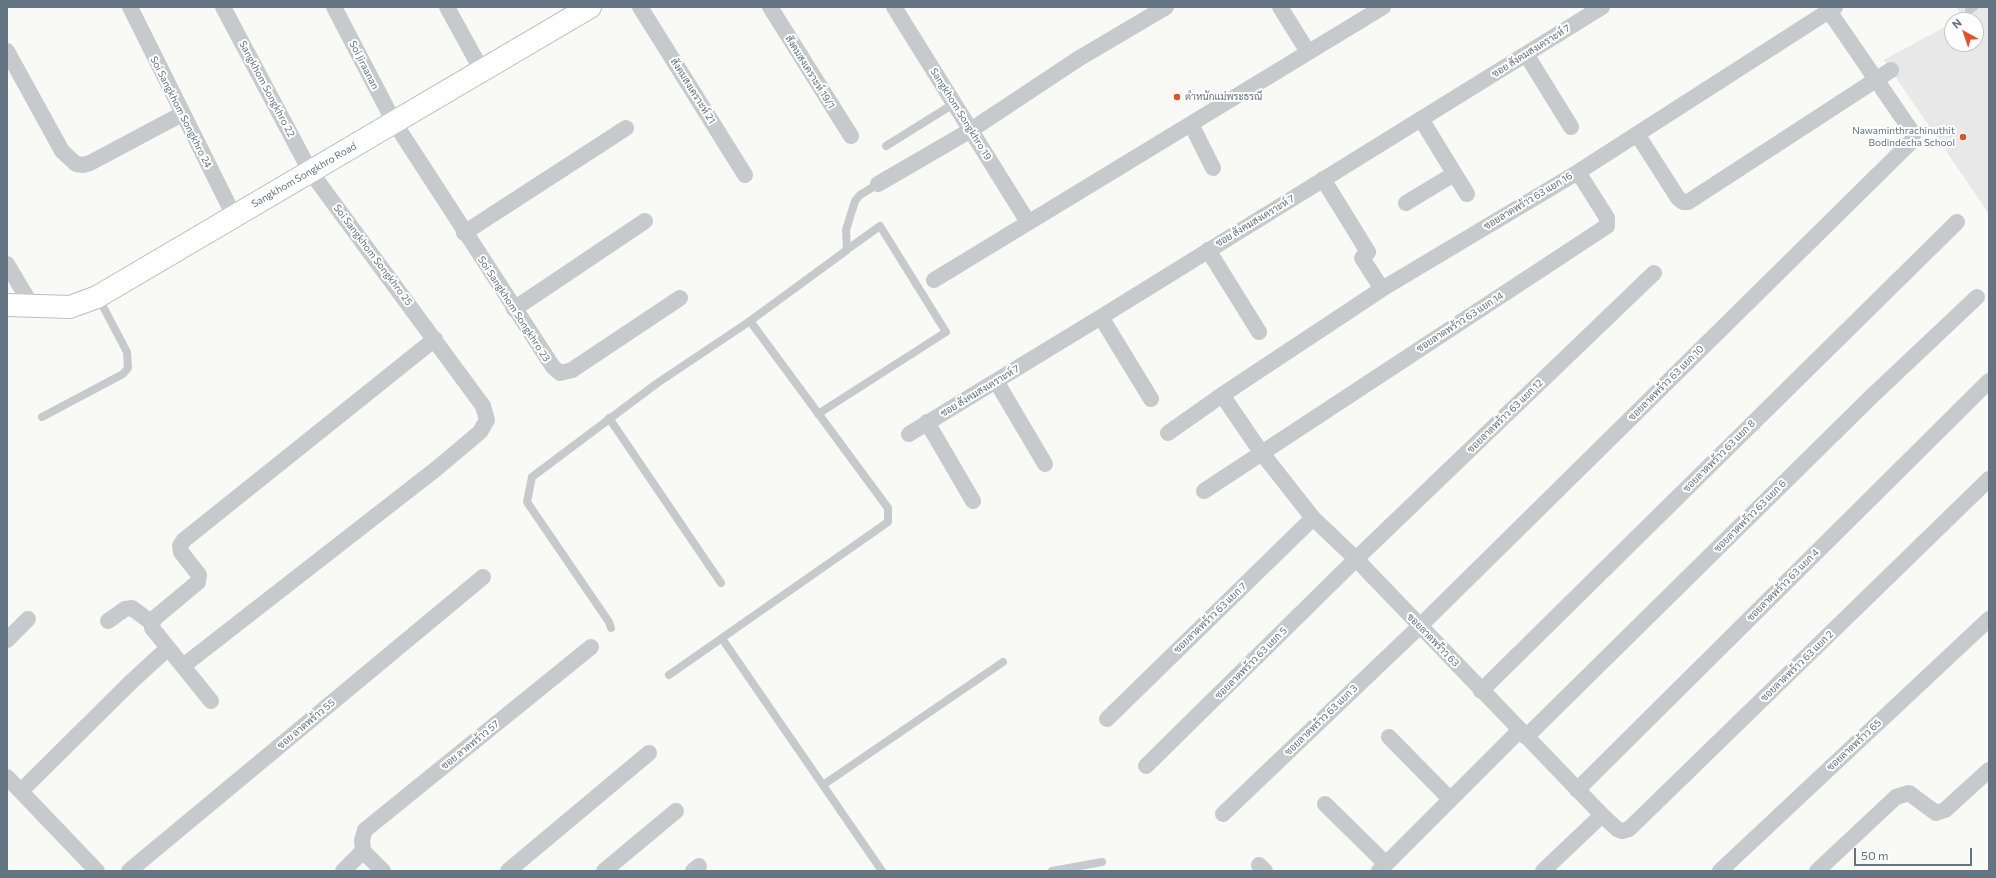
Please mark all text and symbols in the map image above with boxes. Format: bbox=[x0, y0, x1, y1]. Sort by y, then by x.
north arrow bbox=[1944, 12, 1984, 52]
text: N bbox=[1949, 16, 1964, 31]
street label: ซอย สังคมสงเคราะห์ 7 bbox=[1490, 22, 1572, 80]
street label: สังคมสงเคราะห์ 19/1 bbox=[783, 33, 837, 111]
street label: Sangkhom Songkhro 22 bbox=[237, 39, 297, 139]
street label: Soi Jiraanan bbox=[347, 39, 381, 91]
street label: Soi Sangkhom Songkhro 24 bbox=[148, 54, 214, 170]
street label: สังคมสงเคราะห์ 21 bbox=[668, 56, 718, 126]
street label: Sangkhom Songkhro 19 bbox=[928, 66, 994, 162]
place label: ตำหนักแม่พระธรณี bbox=[1185, 91, 1262, 103]
marker: ตำหนักแม่พระธรณี bbox=[1172, 92, 1182, 102]
place label: Nawaminthrachinuthit Bodindecha School bbox=[1852, 125, 1955, 148]
marker: Nawaminthrachinuthit Bodindecha School bbox=[1958, 132, 1968, 142]
street label: Sangkhom Songkhro Road bbox=[249, 140, 359, 210]
street label: ซอยลาดพร้าว 63 แยก 16 bbox=[1481, 170, 1575, 232]
street label: ซอย สังคมสงเคราะห์ 7 bbox=[1213, 193, 1297, 249]
street label: Soi Sangkhom Songkhro 25 bbox=[331, 202, 415, 308]
street label: Soi Sangkhom Songkhro 23 bbox=[475, 254, 553, 364]
street label: ซอยลาดพร้าว 63 แยก 14 bbox=[1414, 289, 1506, 355]
street label: ซอยลาดพร้าว 63 แยก 10 bbox=[1626, 343, 1706, 423]
street label: ซอย สังคมสงเคราะห์ 7 bbox=[938, 363, 1022, 419]
street label: ซอยลาดพร้าว 63 แยก 12 bbox=[1465, 377, 1545, 455]
street label: ซอยลาดพร้าว 63 แยก 8 bbox=[1680, 417, 1758, 495]
street label: ซอยลาดพร้าว 63 แยก 6 bbox=[1711, 477, 1789, 555]
street label: ซอยลาดพร้าว 63 แยก 4 bbox=[1744, 546, 1822, 624]
street label: ซอยลาดพร้าว 63 แยก 7 bbox=[1171, 580, 1249, 656]
street label: ซอยลาดพร้าว 63 bbox=[1404, 611, 1462, 669]
street label: ซอยลาดพร้าว 63 แยก 5 bbox=[1213, 625, 1289, 701]
street label: ซอยลาดพร้าว 63 แยก 2 bbox=[1758, 628, 1836, 704]
street label: ซอยลาดพร้าว 63 แยก 3 bbox=[1282, 682, 1360, 758]
street label: ซอย ลาดพร้าว 55 bbox=[275, 696, 337, 752]
street label: ซอยลาดพร้าว 65 bbox=[1824, 717, 1884, 773]
street label: ซอย ลาดพร้าว 57 bbox=[439, 718, 501, 772]
scale bar bbox=[1856, 840, 1974, 866]
text: 50 m bbox=[1861, 848, 1889, 862]

